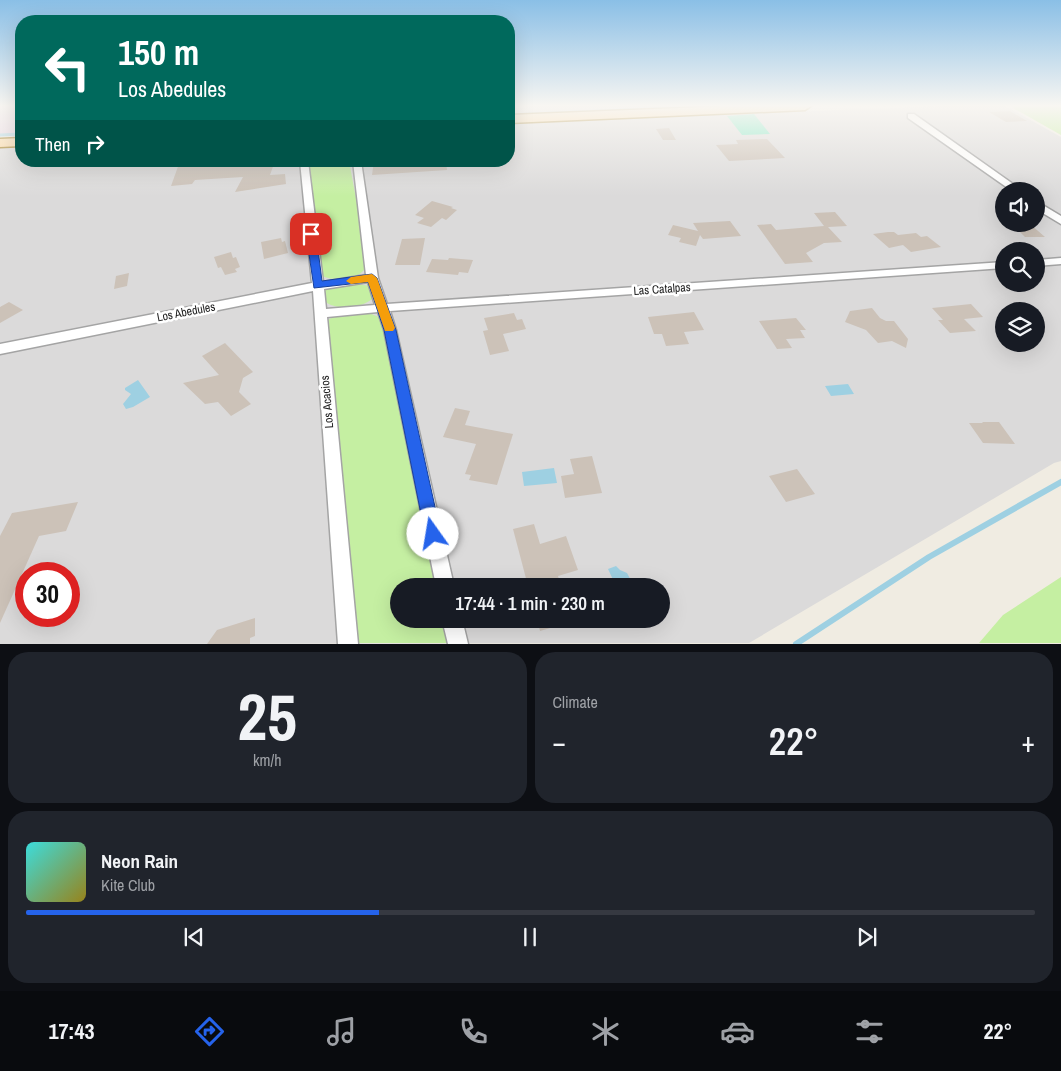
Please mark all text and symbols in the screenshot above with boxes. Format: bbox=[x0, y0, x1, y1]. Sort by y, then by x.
text: 150 m bbox=[118, 29, 199, 76]
icon: left bbox=[35, 35, 100, 100]
text: Los Abedules bbox=[118, 74, 226, 104]
icon: right bbox=[81, 130, 109, 158]
text: Then bbox=[35, 131, 71, 157]
map controls bbox=[995, 182, 1045, 352]
button: sound bbox=[995, 182, 1045, 232]
pin bbox=[290, 213, 332, 255]
icon: arrive bbox=[297, 220, 325, 248]
button: search bbox=[995, 242, 1045, 292]
street label: Las Catalpas bbox=[633, 279, 691, 299]
street label: Los Abedules bbox=[155, 298, 217, 325]
button: layers bbox=[995, 302, 1045, 352]
street label: Los Acacios bbox=[317, 375, 337, 429]
position arrow bbox=[406, 507, 458, 559]
speed limit sign: 30 bbox=[15, 562, 80, 627]
text: 17:44 · 1 min · 230 m bbox=[455, 590, 605, 616]
text: 25 bbox=[238, 673, 297, 760]
text: Climate bbox=[553, 691, 598, 713]
text: 22° bbox=[769, 716, 819, 767]
text: − bbox=[553, 723, 566, 761]
text: + bbox=[1022, 723, 1035, 761]
text: km/h bbox=[253, 749, 281, 771]
text: Neon Rain bbox=[101, 848, 178, 874]
text: Kite Club bbox=[101, 874, 155, 896]
icon: previous bbox=[180, 923, 208, 951]
icon: pause bbox=[516, 923, 544, 951]
icon: next bbox=[853, 923, 881, 951]
icon: directions bbox=[192, 1014, 227, 1049]
icon: music bbox=[324, 1014, 359, 1049]
icon: phone bbox=[456, 1014, 491, 1049]
icon: climate bbox=[588, 1014, 623, 1049]
icon: car bbox=[720, 1014, 755, 1049]
icon: filters bbox=[852, 1014, 887, 1049]
text: 17:43 bbox=[48, 1016, 95, 1046]
text: 22° bbox=[984, 1016, 1012, 1046]

